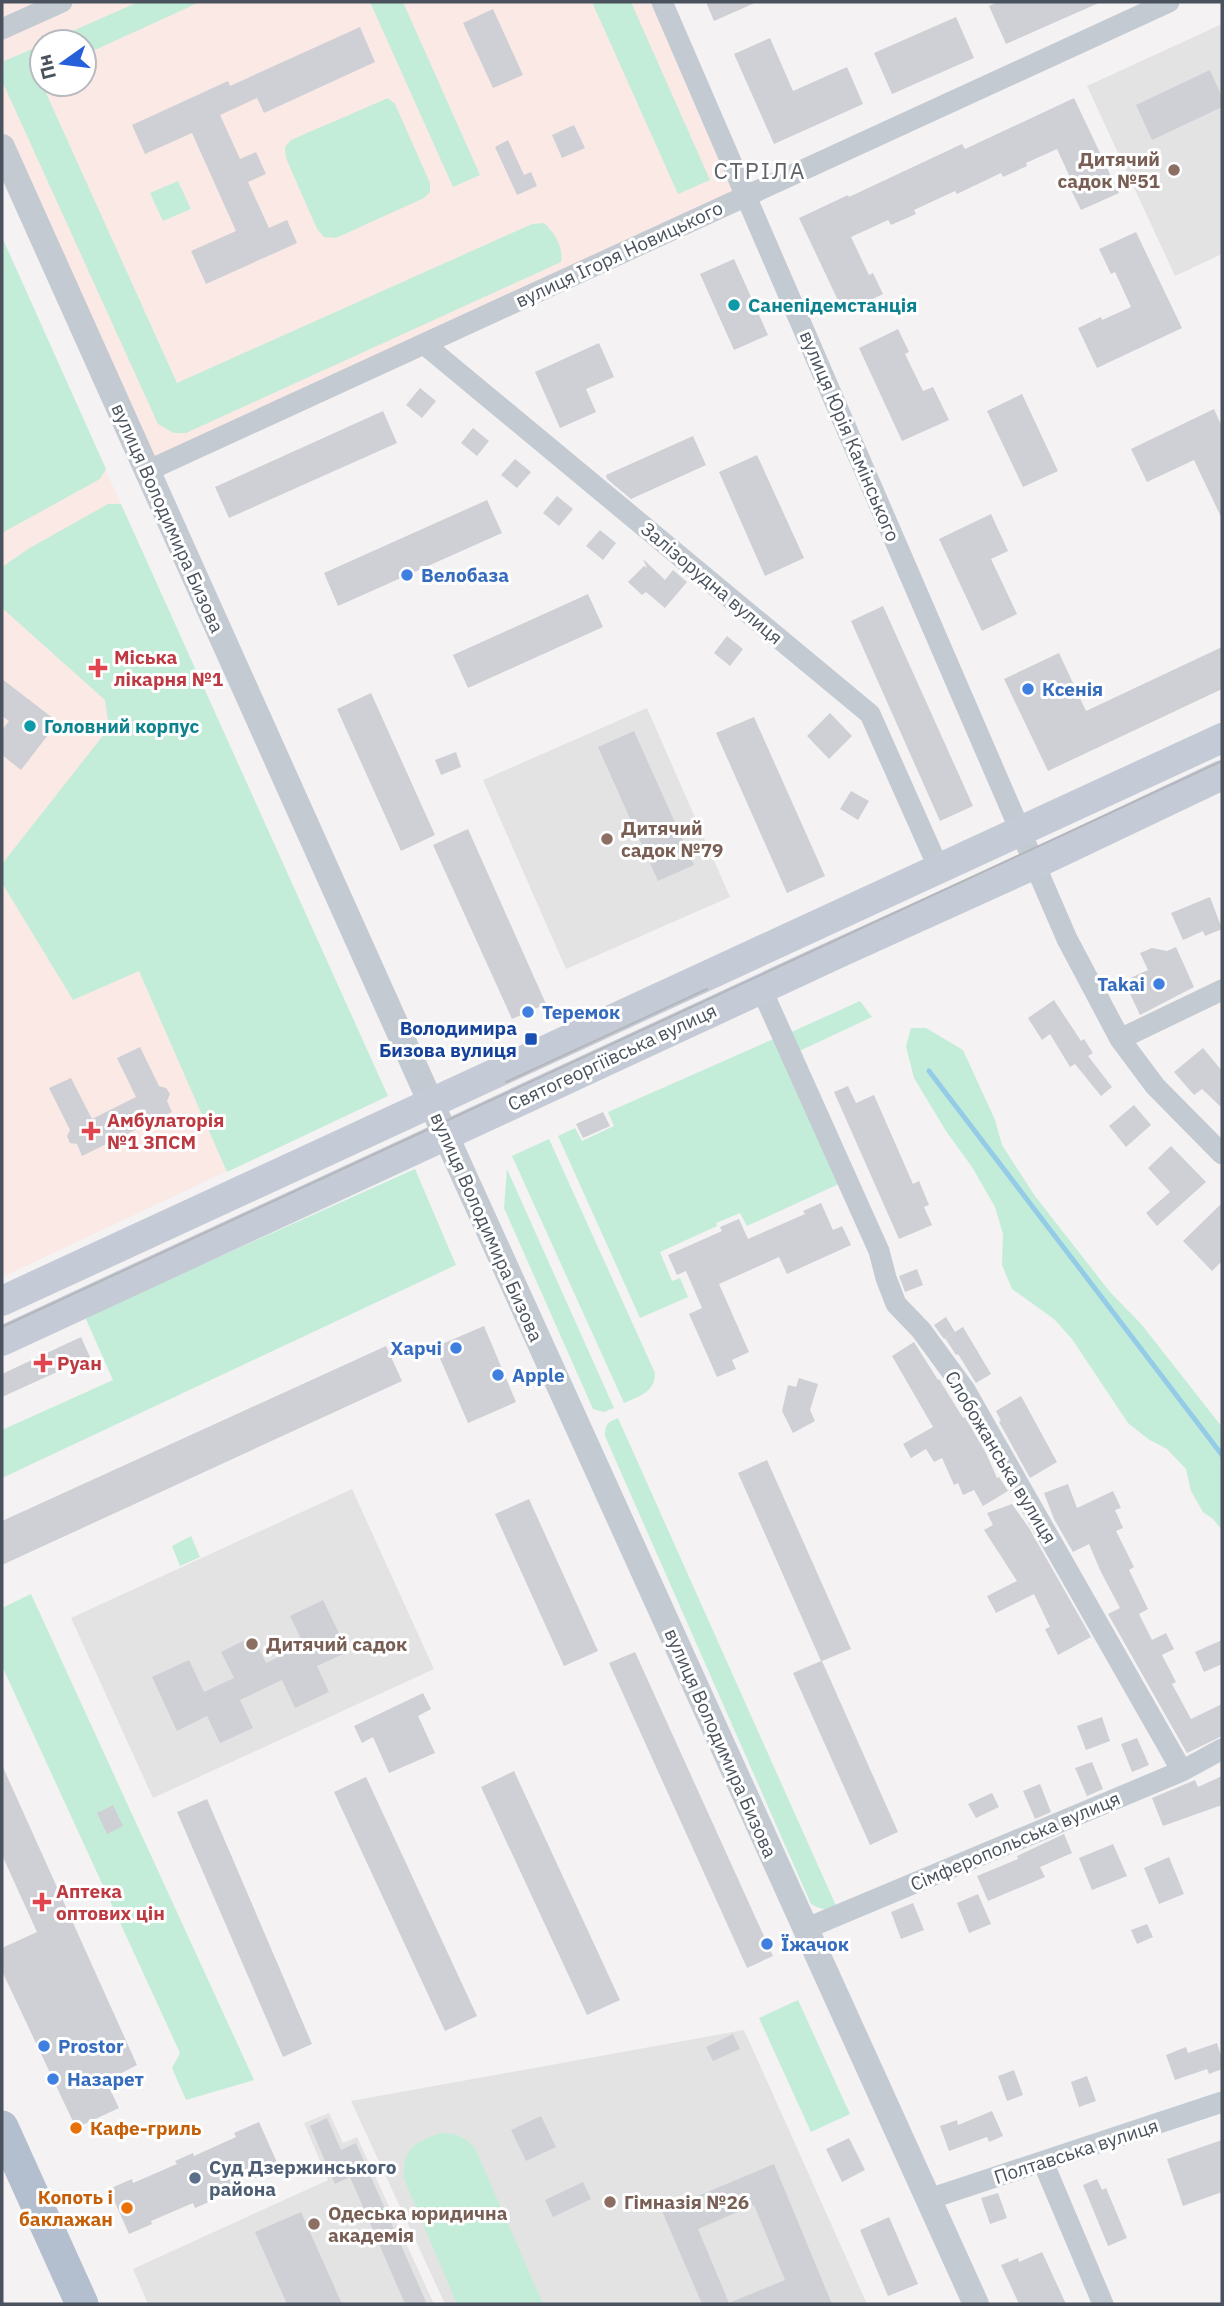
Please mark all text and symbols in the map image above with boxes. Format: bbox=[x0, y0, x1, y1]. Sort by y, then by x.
north arrow bbox=[28, 28, 98, 98]
text: Пн bbox=[32, 52, 61, 82]
place label: Дитячий садок №51 bbox=[1057, 147, 1161, 193]
district label: СТРІЛА bbox=[713, 155, 807, 185]
marker: Дитячий садок №51 bbox=[1166, 162, 1182, 178]
street label: вулиця Ігоря Новицького bbox=[512, 195, 726, 313]
place label: Санепідемстанція bbox=[748, 293, 917, 317]
marker: Санепідемстанція bbox=[726, 297, 742, 313]
street label: вулиця Юрія Камінського bbox=[795, 327, 905, 545]
street label: вулиця Володимира Бизова bbox=[106, 400, 230, 636]
street label: Залізорудна вулиця bbox=[636, 517, 788, 649]
place label: Велобаза bbox=[421, 563, 509, 587]
marker: Велобаза bbox=[399, 567, 415, 583]
place label: Міська лікарня №1 bbox=[114, 645, 224, 691]
marker: Міська лікарня №1 bbox=[88, 658, 108, 678]
place label: Ксенія bbox=[1042, 677, 1103, 701]
marker: Ксенія bbox=[1020, 681, 1036, 697]
place label: Головний корпус bbox=[44, 714, 199, 738]
marker: Головний корпус bbox=[22, 718, 38, 734]
place label: Дитячий садок №79 bbox=[621, 816, 724, 862]
marker: Дитячий садок №79 bbox=[599, 831, 615, 847]
place label: Takai bbox=[1097, 972, 1145, 996]
marker: Takai bbox=[1151, 976, 1167, 992]
street label: Святогеоргіївська вулиця bbox=[504, 998, 720, 1116]
place label: Теремок bbox=[542, 1000, 620, 1024]
marker: Теремок bbox=[520, 1004, 536, 1020]
place label: Володимира Бизова вулиця bbox=[379, 1016, 517, 1062]
marker: Володимира Бизова вулиця bbox=[523, 1031, 539, 1047]
place label: Амбулаторія №1 ЗПСМ bbox=[107, 1108, 224, 1154]
street label: вулиця Володимира Бизова bbox=[425, 1109, 549, 1345]
marker: Амбулаторія №1 ЗПСМ bbox=[81, 1121, 101, 1141]
place label: Харчі bbox=[391, 1336, 442, 1360]
marker: Харчі bbox=[448, 1340, 464, 1356]
place label: Руан bbox=[57, 1351, 102, 1375]
marker: Руан bbox=[35, 1355, 51, 1371]
place label: Apple bbox=[512, 1363, 565, 1387]
street label: Слобожанська вулиця bbox=[940, 1366, 1062, 1548]
marker: Apple bbox=[490, 1367, 506, 1383]
street label: вулиця Володимира Бизова bbox=[659, 1625, 783, 1861]
place label: Дитячий садок bbox=[266, 1632, 407, 1656]
marker: Дитячий садок bbox=[244, 1636, 260, 1652]
street label: Сімферопольська вулиця bbox=[906, 1786, 1124, 1896]
place label: Аптека оптових цін bbox=[56, 1879, 165, 1925]
marker: Аптека оптових цін bbox=[34, 1894, 50, 1910]
place label: Їжачок bbox=[781, 1932, 849, 1956]
marker: Їжачок bbox=[759, 1936, 775, 1952]
place label: Prostor bbox=[58, 2034, 124, 2058]
marker: Prostor bbox=[36, 2038, 52, 2054]
place label: Назарет bbox=[67, 2067, 144, 2091]
marker: Назарет bbox=[45, 2071, 61, 2087]
street label: Полтавська вулиця bbox=[991, 2113, 1161, 2189]
place label: Кафе-гриль bbox=[90, 2116, 202, 2140]
marker: Кафе-гриль bbox=[68, 2120, 84, 2136]
place label: Суд Дзержинського района bbox=[209, 2155, 397, 2201]
marker: Суд Дзержинського района bbox=[187, 2170, 203, 2186]
place label: Копоть і баклажан bbox=[19, 2185, 113, 2231]
place label: Гімназія №26 bbox=[624, 2190, 749, 2214]
marker: Гімназія №26 bbox=[602, 2194, 618, 2210]
marker: Копоть і баклажан bbox=[119, 2200, 135, 2216]
place label: Одеська юридична академія bbox=[328, 2201, 508, 2247]
marker: Одеська юридична академія bbox=[306, 2216, 322, 2232]

